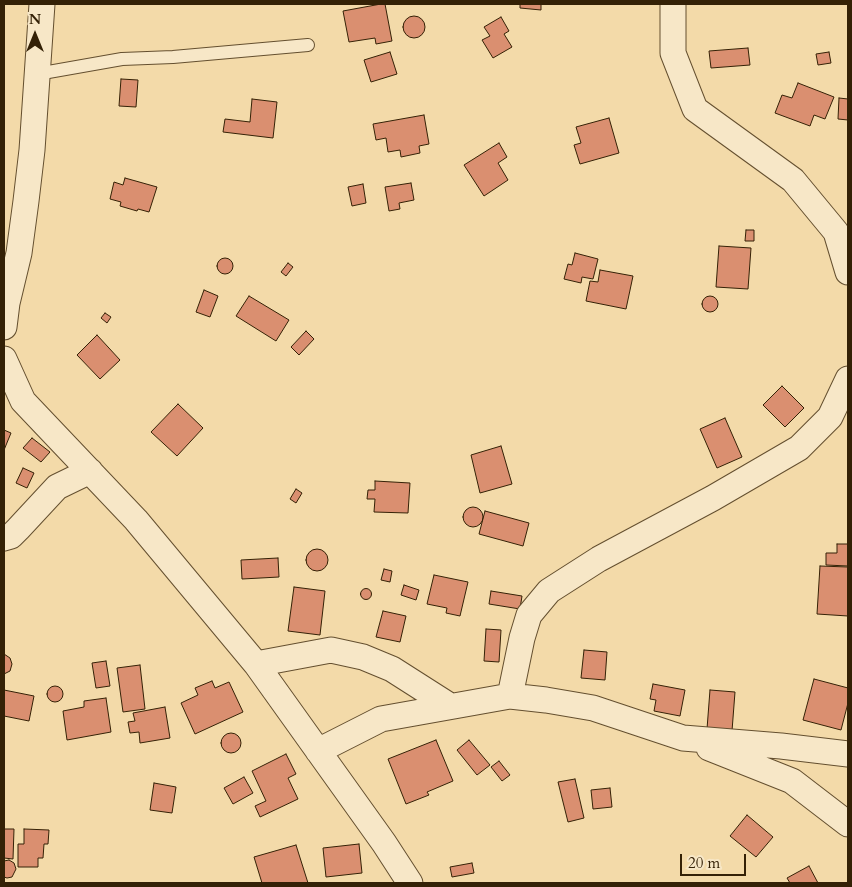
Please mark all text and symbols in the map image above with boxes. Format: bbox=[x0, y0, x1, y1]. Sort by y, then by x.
north arrow bbox=[10, 10, 60, 60]
text: N bbox=[29, 10, 41, 29]
scale bar bbox=[682, 844, 748, 876]
text: 20 m bbox=[688, 853, 720, 873]

